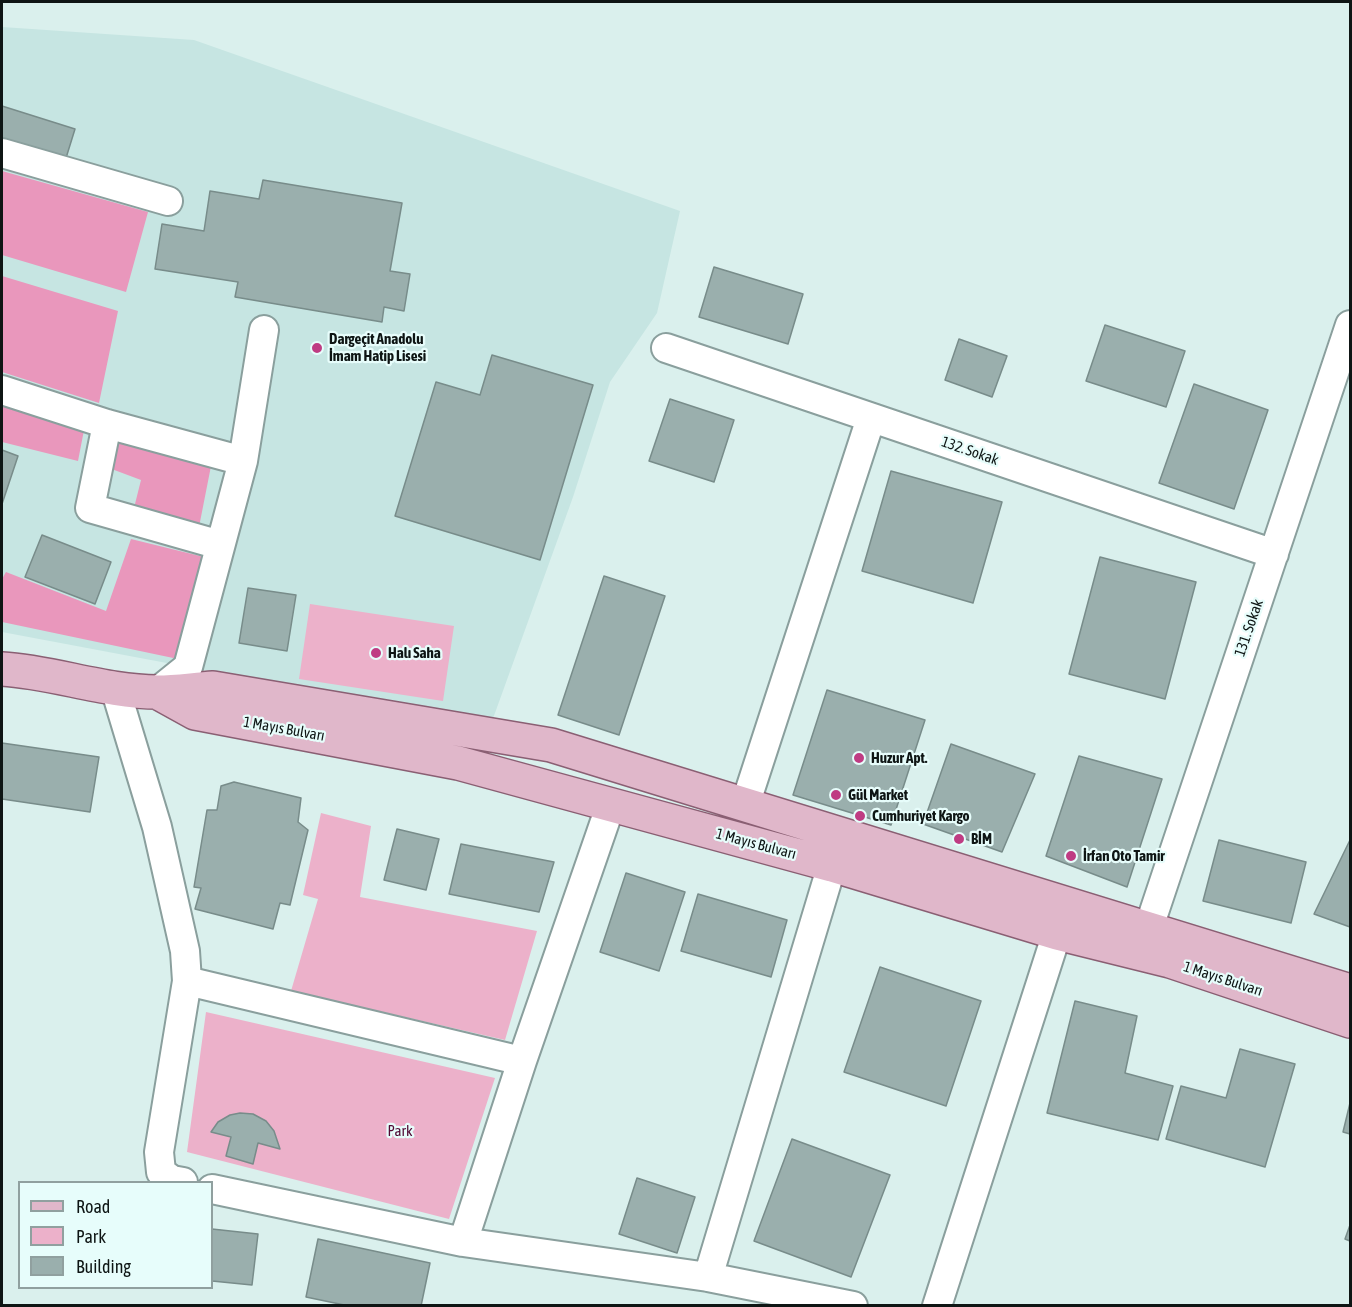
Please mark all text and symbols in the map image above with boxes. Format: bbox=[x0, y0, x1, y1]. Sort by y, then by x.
place label: Dargeçit Anadolu İmam Hatip Lisesi bbox=[329, 330, 426, 365]
marker: Dargeçit Anadolu İmam Hatip Lisesi bbox=[310, 341, 324, 355]
street label: 132. Sokak bbox=[939, 433, 1001, 469]
street label: 131. Sokak bbox=[1231, 597, 1267, 659]
place label: Halı Saha bbox=[388, 644, 441, 662]
marker: Halı Saha bbox=[369, 646, 383, 660]
street label: 1 Mayıs Bulvarı bbox=[242, 713, 326, 745]
place label: Huzur Apt. bbox=[871, 749, 928, 767]
marker: Huzur Apt. bbox=[852, 751, 866, 765]
place label: Gül Market bbox=[848, 786, 908, 804]
marker: Gül Market bbox=[829, 788, 843, 802]
place label: Cumhuriyet Kargo bbox=[872, 807, 970, 825]
marker: Cumhuriyet Kargo bbox=[853, 809, 867, 823]
street label: 1 Mayıs Bulvarı bbox=[714, 825, 798, 863]
place label: BİM bbox=[971, 830, 992, 848]
marker: BİM bbox=[952, 832, 966, 846]
place label: İrfan Oto Tamir bbox=[1083, 847, 1165, 865]
marker: İrfan Oto Tamir bbox=[1064, 849, 1078, 863]
street label: 1 Mayıs Bulvarı bbox=[1181, 958, 1265, 1000]
park label: Park bbox=[387, 1122, 413, 1140]
legend bbox=[18, 1181, 213, 1289]
text: Road bbox=[76, 1196, 110, 1217]
text: Park bbox=[76, 1226, 106, 1247]
text: Building bbox=[76, 1256, 131, 1277]

